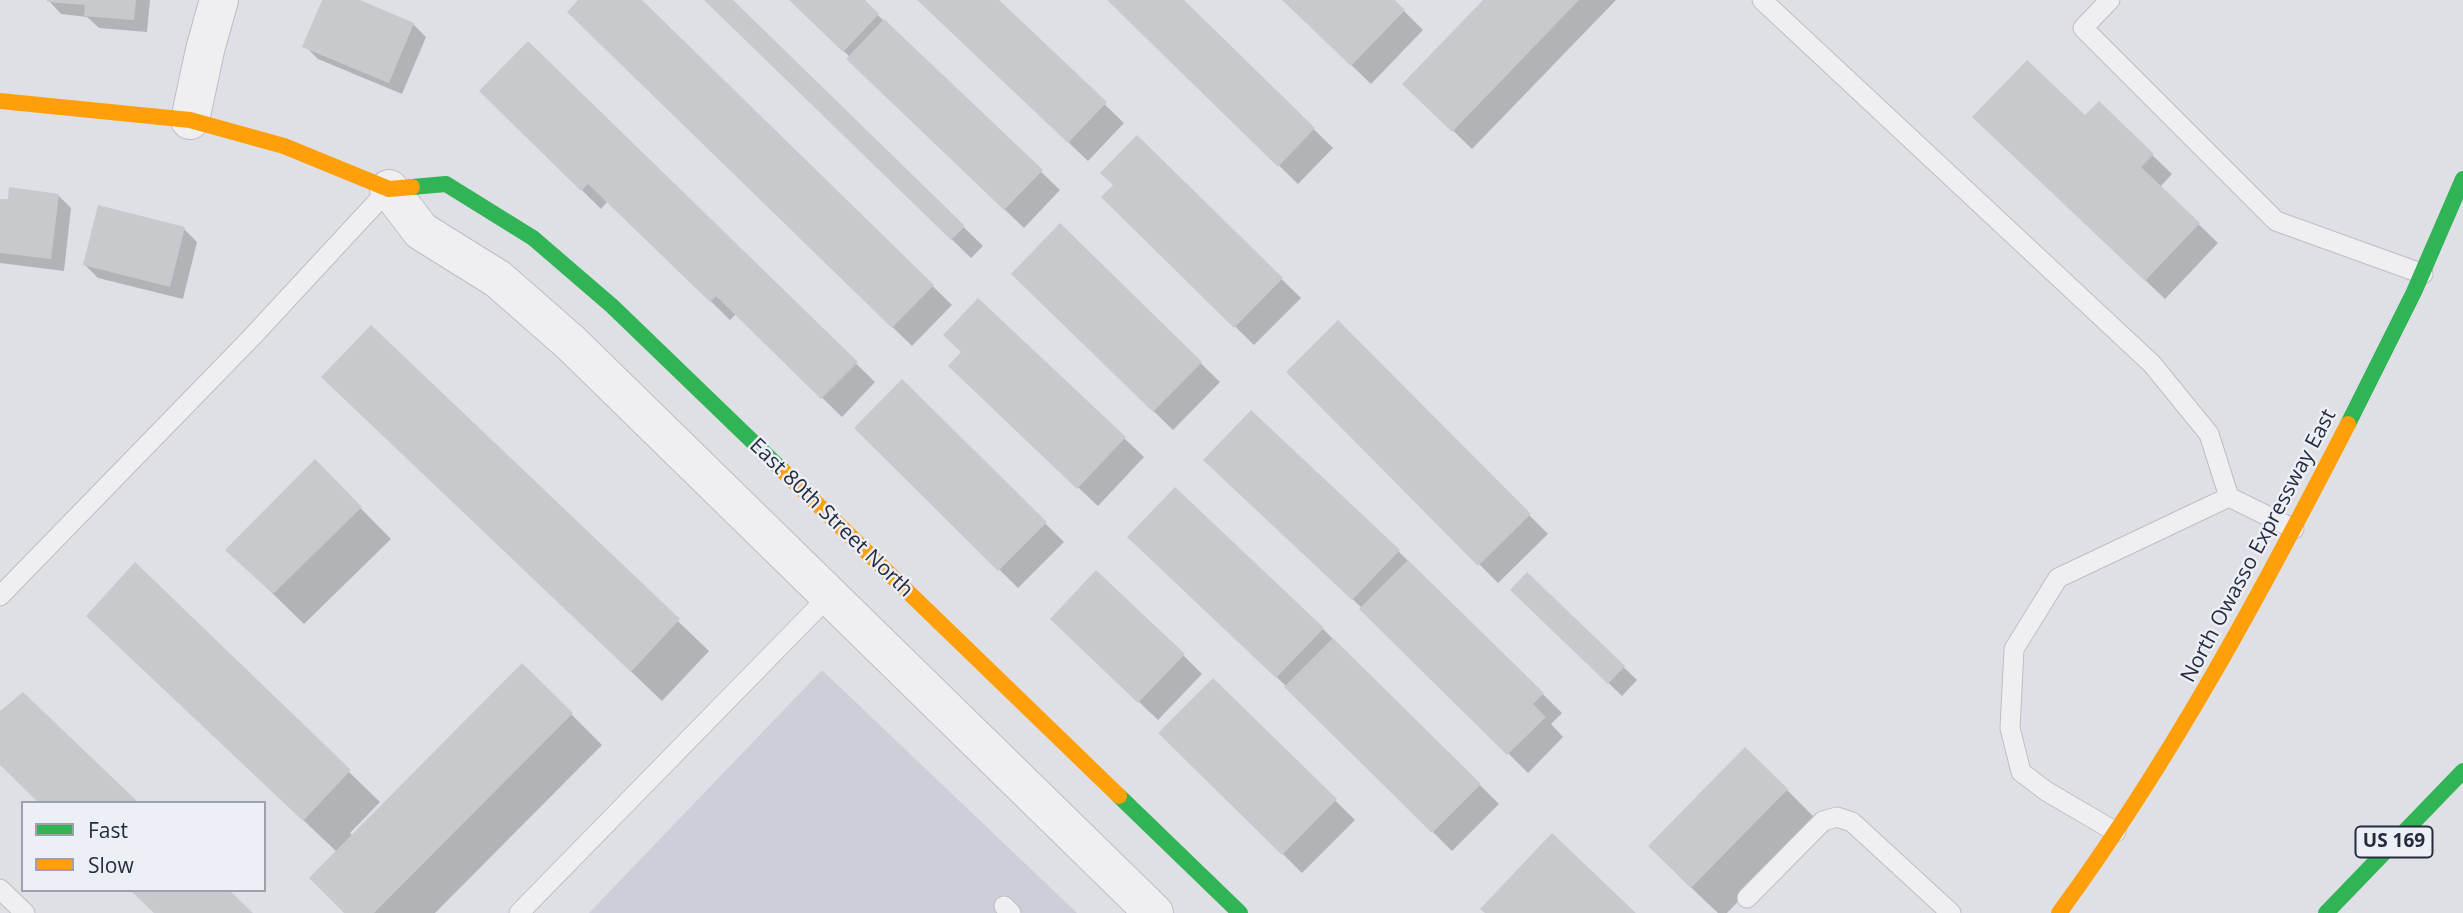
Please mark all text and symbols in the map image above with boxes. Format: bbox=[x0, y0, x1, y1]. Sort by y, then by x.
street label: North Owasso Expressway East bbox=[2176, 405, 2342, 687]
street label: East 80th Street North bbox=[744, 433, 918, 603]
legend bbox=[21, 801, 266, 892]
text: Fast bbox=[88, 816, 128, 844]
road number: US 169 bbox=[2356, 827, 2432, 858]
text: Slow bbox=[88, 851, 134, 879]

